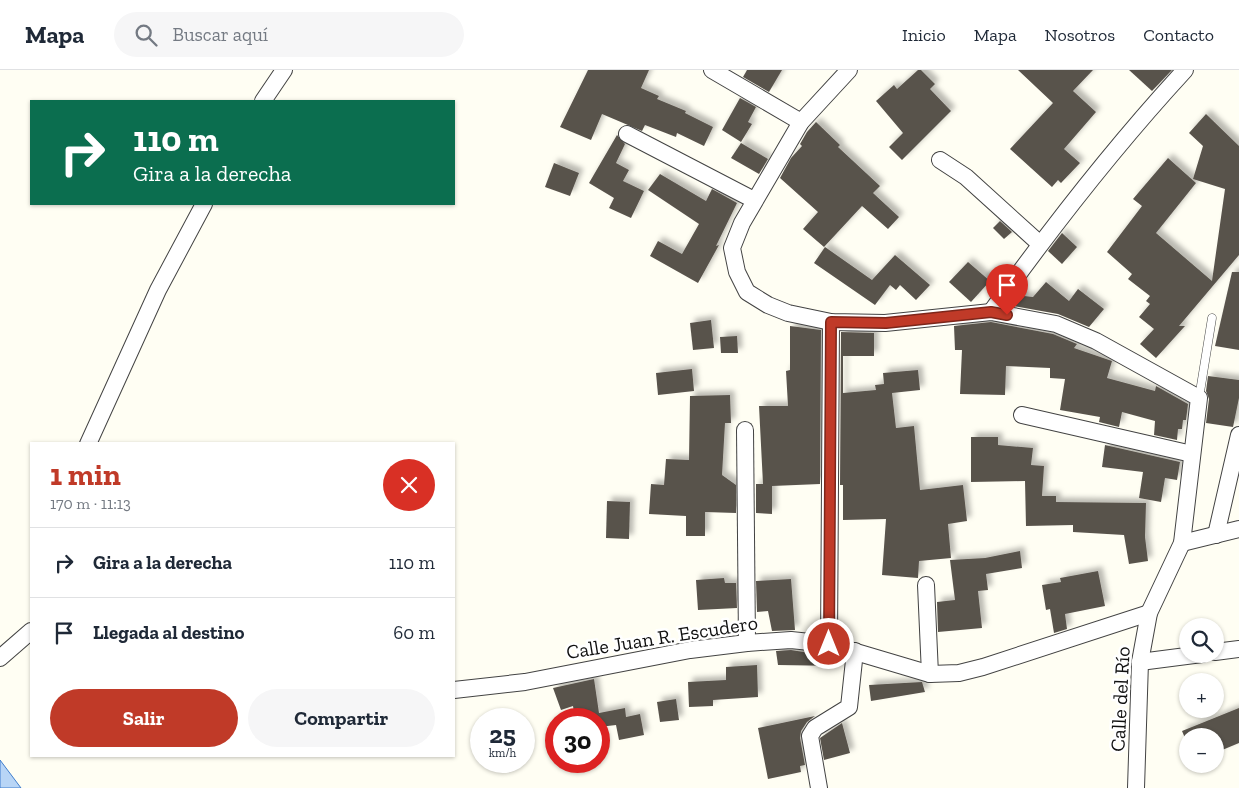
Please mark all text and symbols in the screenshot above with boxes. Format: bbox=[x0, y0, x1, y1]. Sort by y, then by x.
search box bbox=[114, 12, 464, 57]
text: Mapa bbox=[25, 20, 84, 49]
icon: search bbox=[132, 21, 160, 49]
text: Buscar aquí bbox=[172, 23, 268, 46]
text: Inicio bbox=[902, 24, 946, 46]
text: Mapa bbox=[974, 24, 1017, 46]
text: Nosotros bbox=[1045, 24, 1115, 46]
text: Contacto bbox=[1143, 24, 1214, 46]
text: 110 m bbox=[133, 118, 219, 160]
icon: right bbox=[50, 120, 115, 185]
text: Gira a la derecha bbox=[133, 160, 291, 187]
pin bbox=[986, 264, 1028, 315]
icon: arrive bbox=[993, 271, 1021, 299]
text: 1 min bbox=[50, 457, 121, 493]
button: close bbox=[383, 459, 435, 511]
text: 170 m · 11:13 bbox=[50, 494, 131, 513]
icon: right bbox=[50, 549, 78, 577]
text: Gira a la derecha bbox=[93, 551, 232, 574]
text: 110 m bbox=[389, 551, 435, 574]
street label: Calle Juan R. Escudero bbox=[565, 610, 759, 664]
position arrow bbox=[802, 617, 854, 669]
map controls bbox=[1179, 618, 1224, 773]
button: search bbox=[1179, 618, 1224, 663]
icon: arrive bbox=[50, 619, 78, 647]
text: Llegada al destino bbox=[93, 621, 244, 644]
text: 60 m bbox=[393, 621, 435, 644]
street label: Calle del Río bbox=[1105, 646, 1135, 752]
button: + bbox=[1179, 673, 1224, 718]
button: Salir bbox=[50, 689, 238, 747]
button: Compartir bbox=[248, 689, 435, 747]
speed limit sign: 30 bbox=[545, 708, 610, 773]
text: 25 bbox=[489, 719, 516, 749]
button: − bbox=[1179, 728, 1224, 773]
text: km/h bbox=[489, 746, 516, 760]

